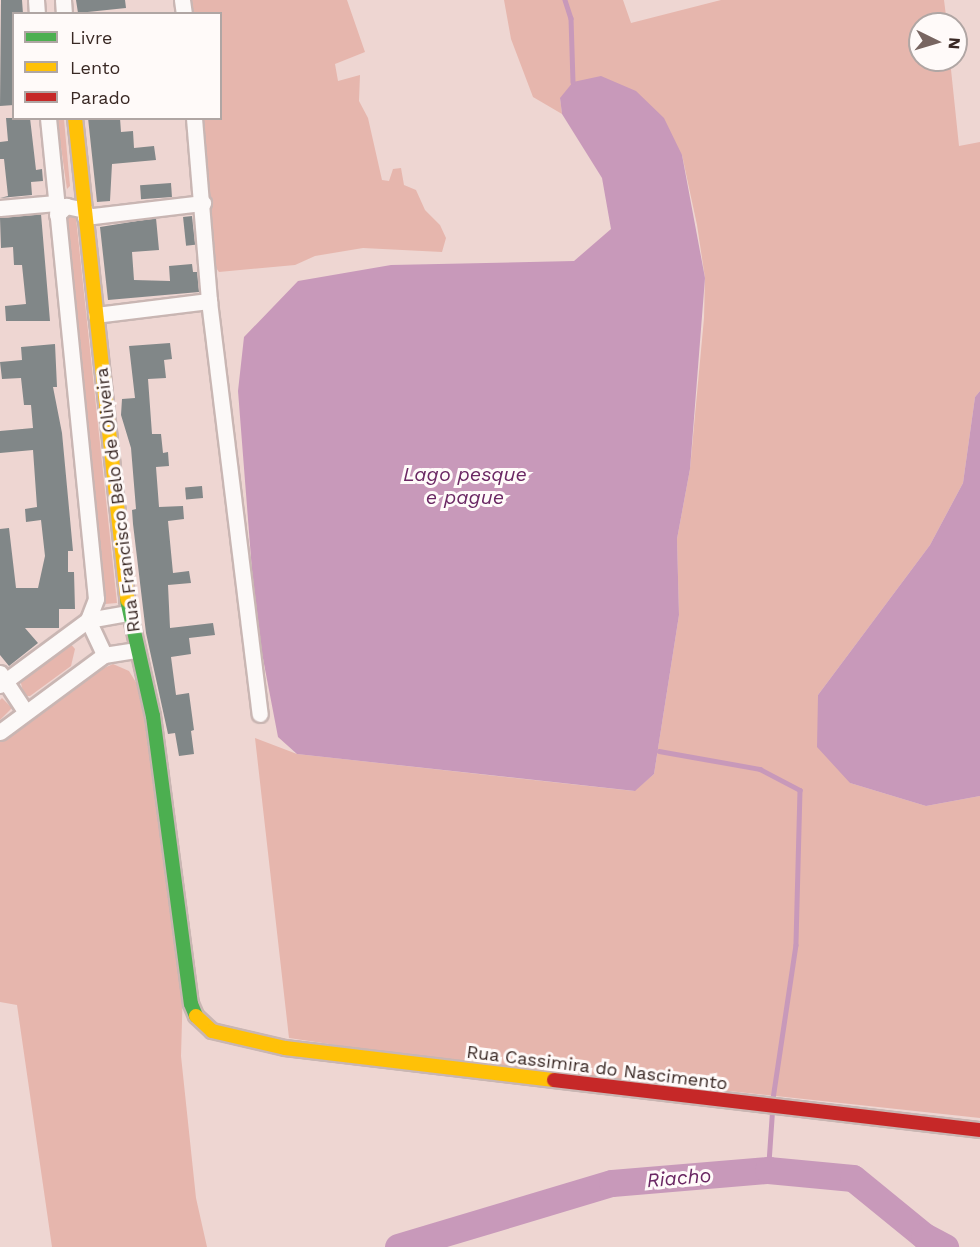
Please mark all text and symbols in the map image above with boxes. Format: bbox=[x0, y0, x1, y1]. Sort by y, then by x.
legend bbox=[12, 12, 222, 120]
north arrow bbox=[908, 12, 968, 72]
text: Livre bbox=[70, 27, 112, 48]
text: N bbox=[944, 37, 964, 50]
text: Lento bbox=[70, 57, 120, 78]
text: Parado bbox=[70, 87, 131, 108]
street label: Rua Francisco Belo de Oliveira bbox=[91, 366, 145, 634]
water label: Lago pesque e pague bbox=[403, 462, 527, 509]
street label: Rua Cassimira do Nascimento bbox=[465, 1041, 729, 1095]
water label: Riacho bbox=[646, 1163, 712, 1193]

